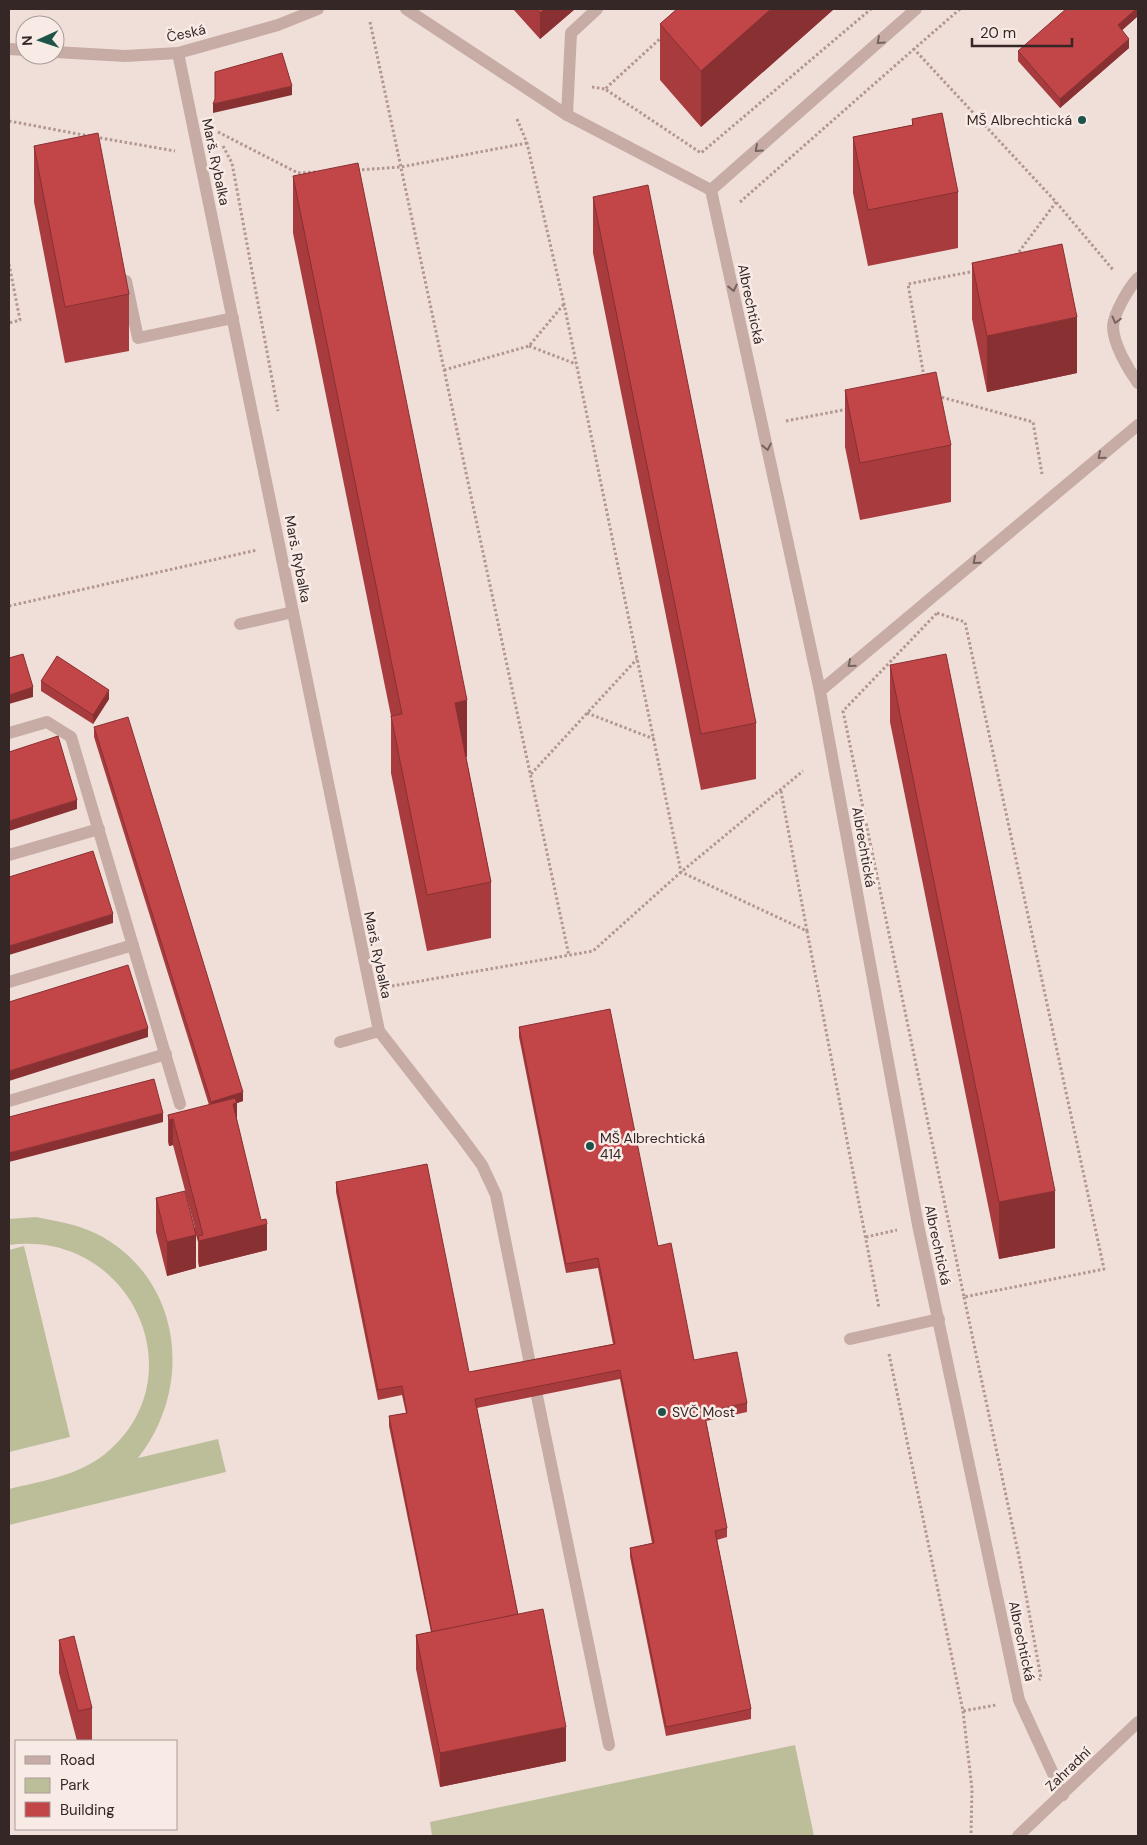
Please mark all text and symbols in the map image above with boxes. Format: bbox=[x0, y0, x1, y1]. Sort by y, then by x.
north arrow bbox=[15, 15, 65, 65]
scale bar bbox=[972, 15, 1072, 47]
street label: Česká bbox=[165, 20, 207, 46]
text: 20 m bbox=[980, 23, 1016, 43]
text: N bbox=[18, 35, 36, 46]
one-way arrow bbox=[876, 35, 885, 44]
place label: MŠ Albrechtická bbox=[967, 111, 1072, 129]
marker: MŠ Albrechtická bbox=[1076, 114, 1088, 126]
street label: Marš. Rybalka bbox=[198, 117, 234, 207]
one-way arrow bbox=[755, 143, 764, 152]
street label: Albrechtická bbox=[734, 262, 768, 346]
one-way arrow bbox=[727, 284, 737, 292]
one-way arrow bbox=[1112, 315, 1122, 324]
one-way arrow bbox=[761, 442, 772, 451]
one-way arrow bbox=[1098, 450, 1107, 459]
street label: Marš. Rybalka bbox=[281, 514, 315, 604]
one-way arrow bbox=[973, 555, 982, 564]
one-way arrow bbox=[848, 659, 857, 668]
street label: Albrechtická bbox=[848, 805, 880, 889]
street label: Marš. Rybalka bbox=[360, 910, 396, 1000]
place label: MŠ Albrechtická 414 bbox=[600, 1129, 705, 1163]
marker: MŠ Albrechtická 414 bbox=[584, 1140, 596, 1152]
street label: Albrechtická bbox=[921, 1203, 955, 1287]
place label: SVČ Most bbox=[672, 1403, 735, 1421]
marker: SVČ Most bbox=[656, 1406, 668, 1418]
street label: Albrechtická bbox=[1005, 1599, 1039, 1683]
legend bbox=[15, 1740, 178, 1830]
street label: Zahradní bbox=[1042, 1742, 1095, 1795]
text: Road bbox=[60, 1750, 95, 1770]
text: Park bbox=[60, 1775, 90, 1795]
text: Building bbox=[60, 1800, 115, 1820]

